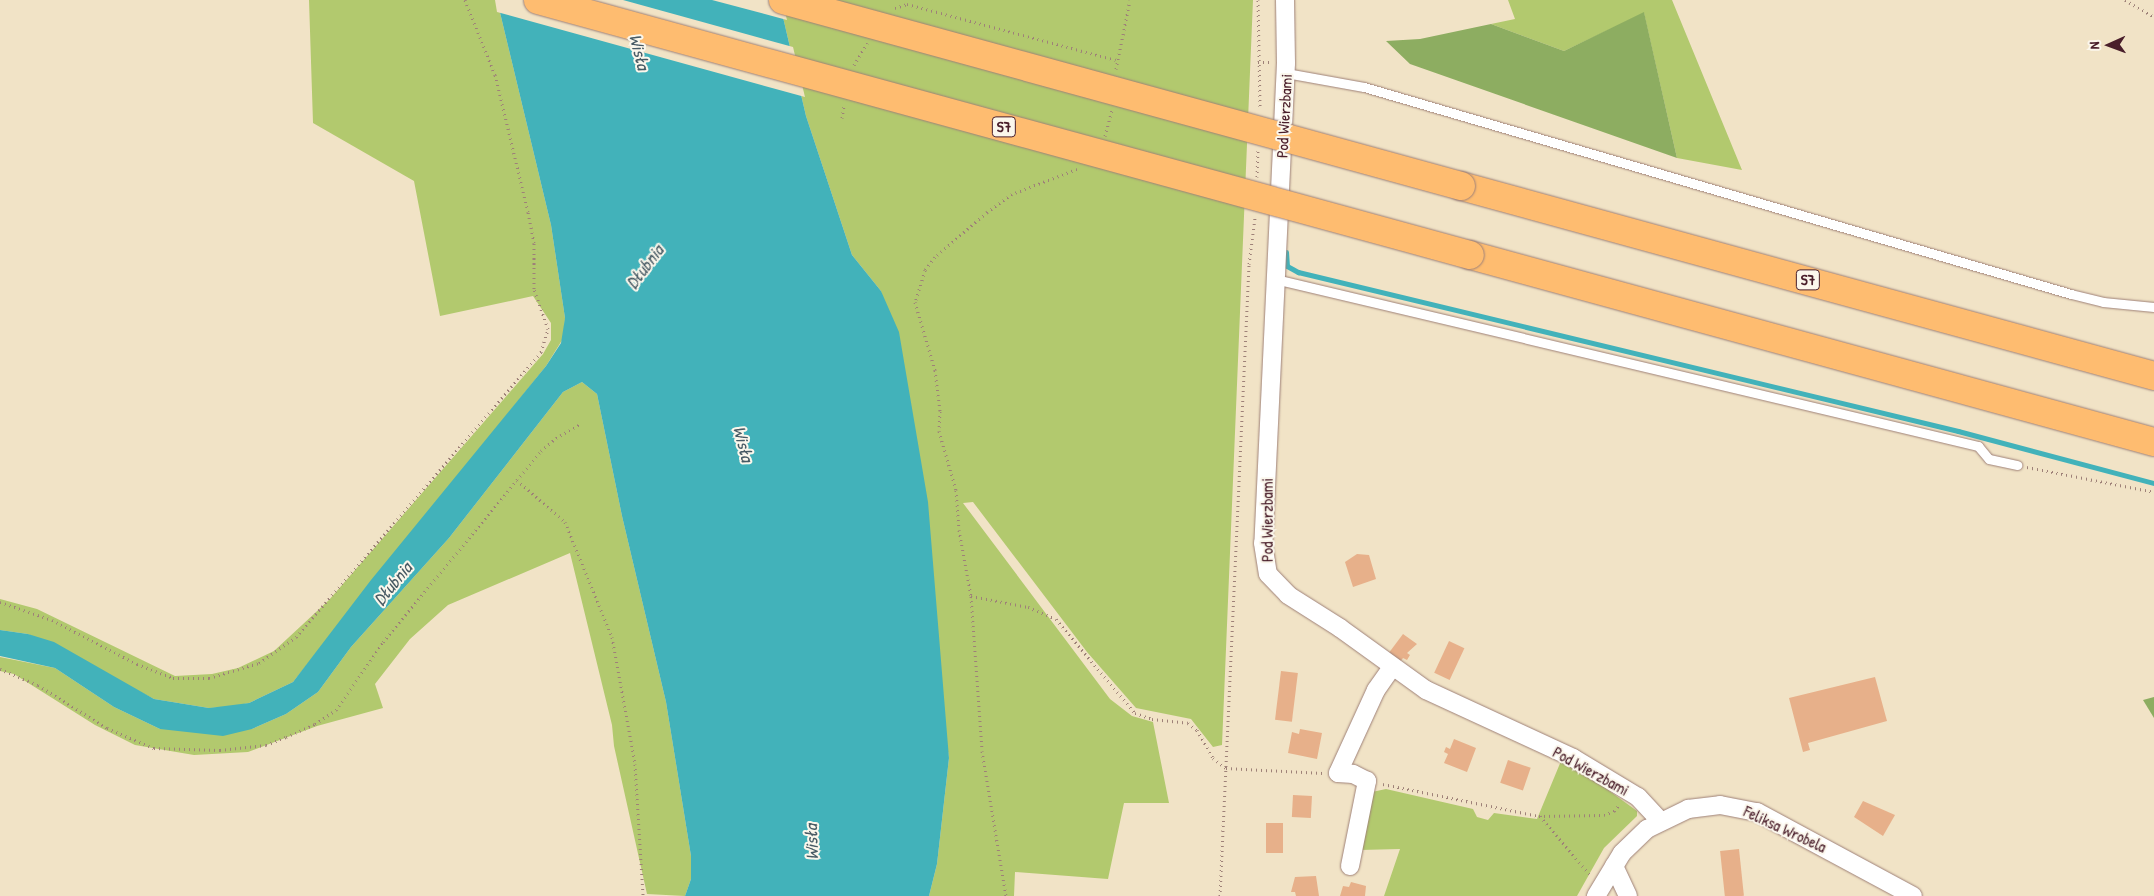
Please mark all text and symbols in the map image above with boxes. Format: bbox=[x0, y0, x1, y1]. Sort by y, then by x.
north arrow bbox=[2084, 20, 2134, 70]
water label: Wisła bbox=[624, 32, 654, 72]
text: N bbox=[2084, 41, 2103, 50]
street label: Pod Wierzbami bbox=[1272, 73, 1296, 159]
road number: S7 bbox=[992, 114, 1016, 140]
water label: Dłubnia bbox=[622, 241, 668, 293]
road number: S7 bbox=[1796, 268, 1820, 292]
water label: Wisła bbox=[728, 424, 758, 464]
street label: Pod Wierzbami bbox=[1257, 478, 1277, 562]
water label: Dłubnia bbox=[369, 558, 417, 610]
street label: Pod Wierzbami bbox=[1550, 742, 1632, 800]
street label: Feliksa Wrobela bbox=[1741, 802, 1829, 856]
water label: Wisła bbox=[801, 824, 823, 860]

